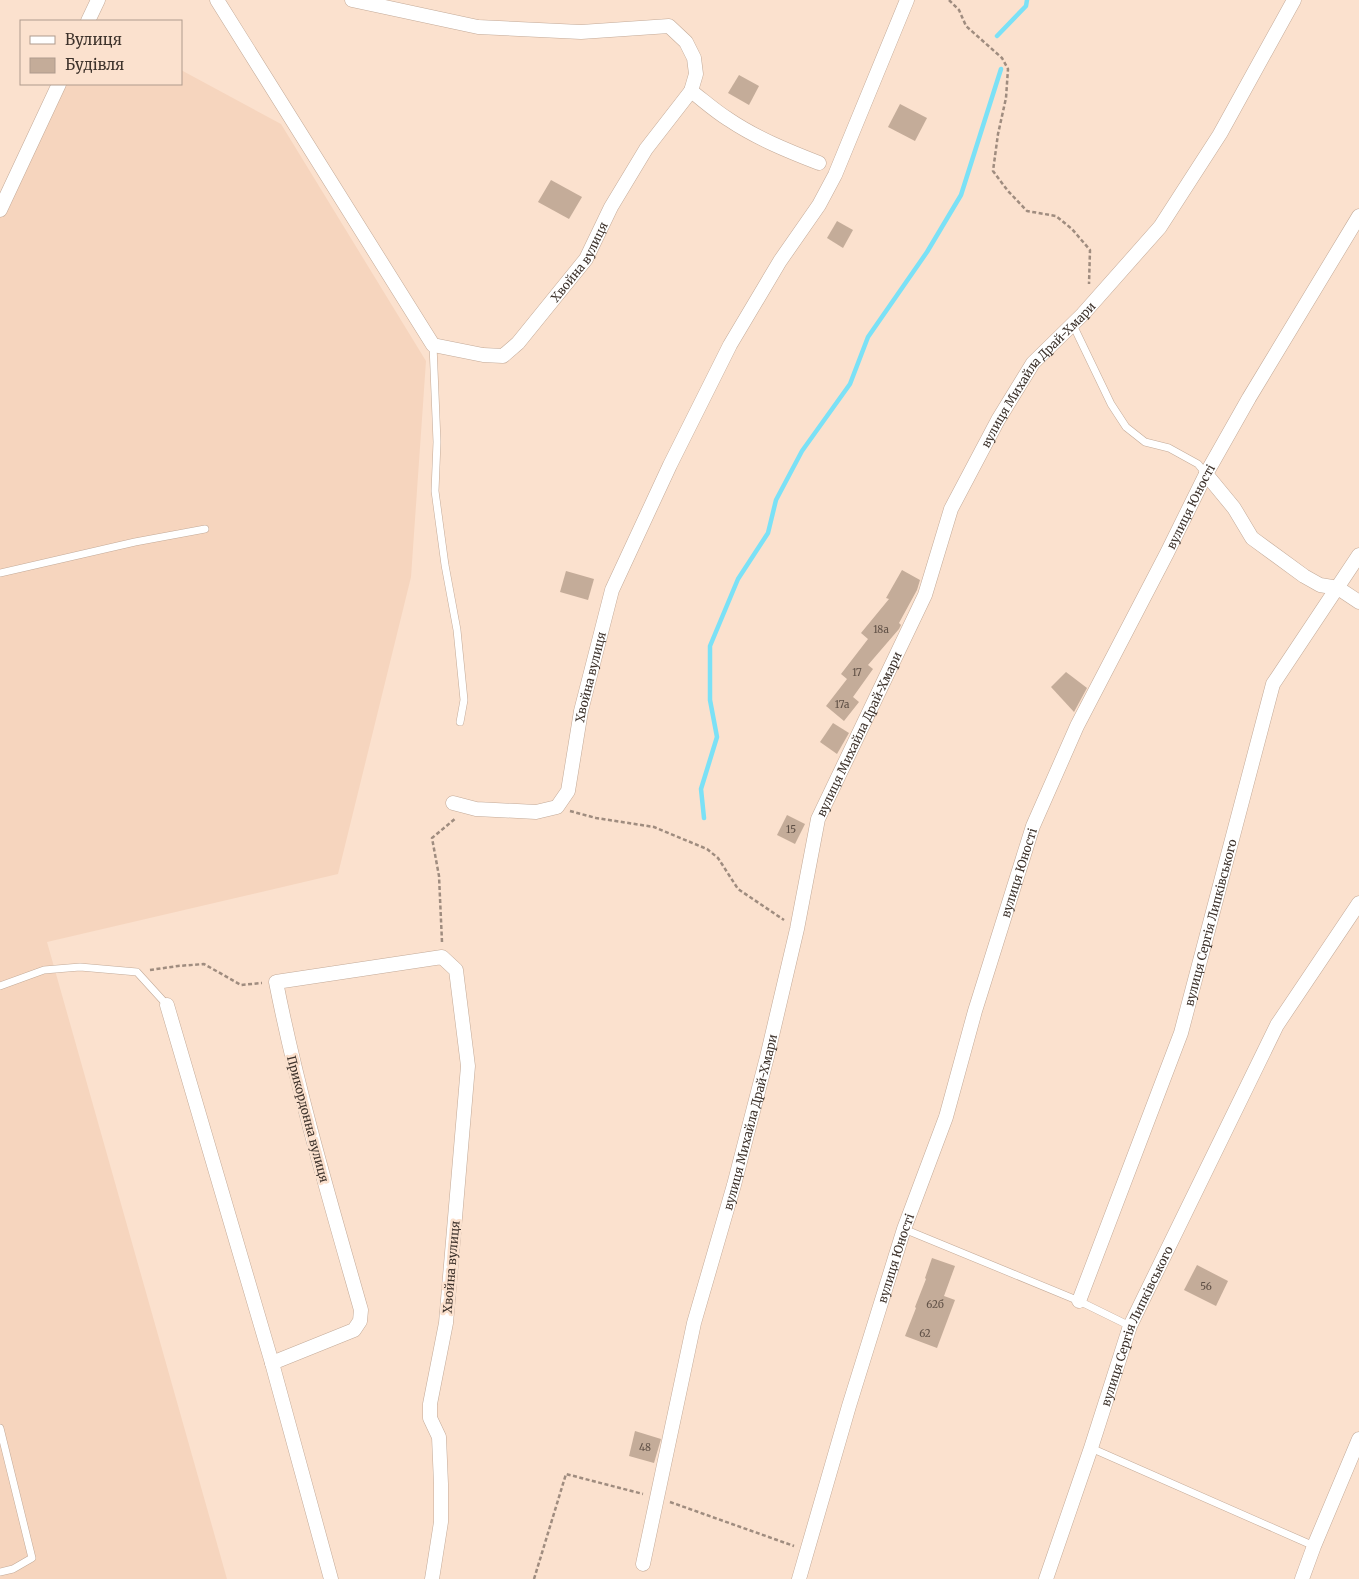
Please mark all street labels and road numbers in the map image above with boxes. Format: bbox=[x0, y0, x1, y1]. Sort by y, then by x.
street label: Хвойна вулиця bbox=[547, 219, 610, 305]
street label: вулиця Михайла Драй-Хмари bbox=[977, 298, 1098, 450]
street label: вулиця Юності bbox=[1163, 461, 1218, 551]
street label: Хвойна вулиця bbox=[572, 630, 609, 723]
street label: вулиця Михайла Драй-Хмари bbox=[813, 649, 904, 819]
street label: вулиця Юності bbox=[997, 826, 1039, 919]
street label: вулиця Сергія Липківського bbox=[1181, 837, 1239, 1008]
street label: вулиця Михайла Драй-Хмари bbox=[720, 1033, 780, 1212]
street label: Прикордонна вулиця bbox=[284, 1054, 332, 1184]
street label: вулиця Юності bbox=[874, 1211, 917, 1305]
street label: Хвойна вулиця bbox=[439, 1220, 463, 1314]
street label: вулиця Сергія Липківського bbox=[1097, 1243, 1176, 1408]

